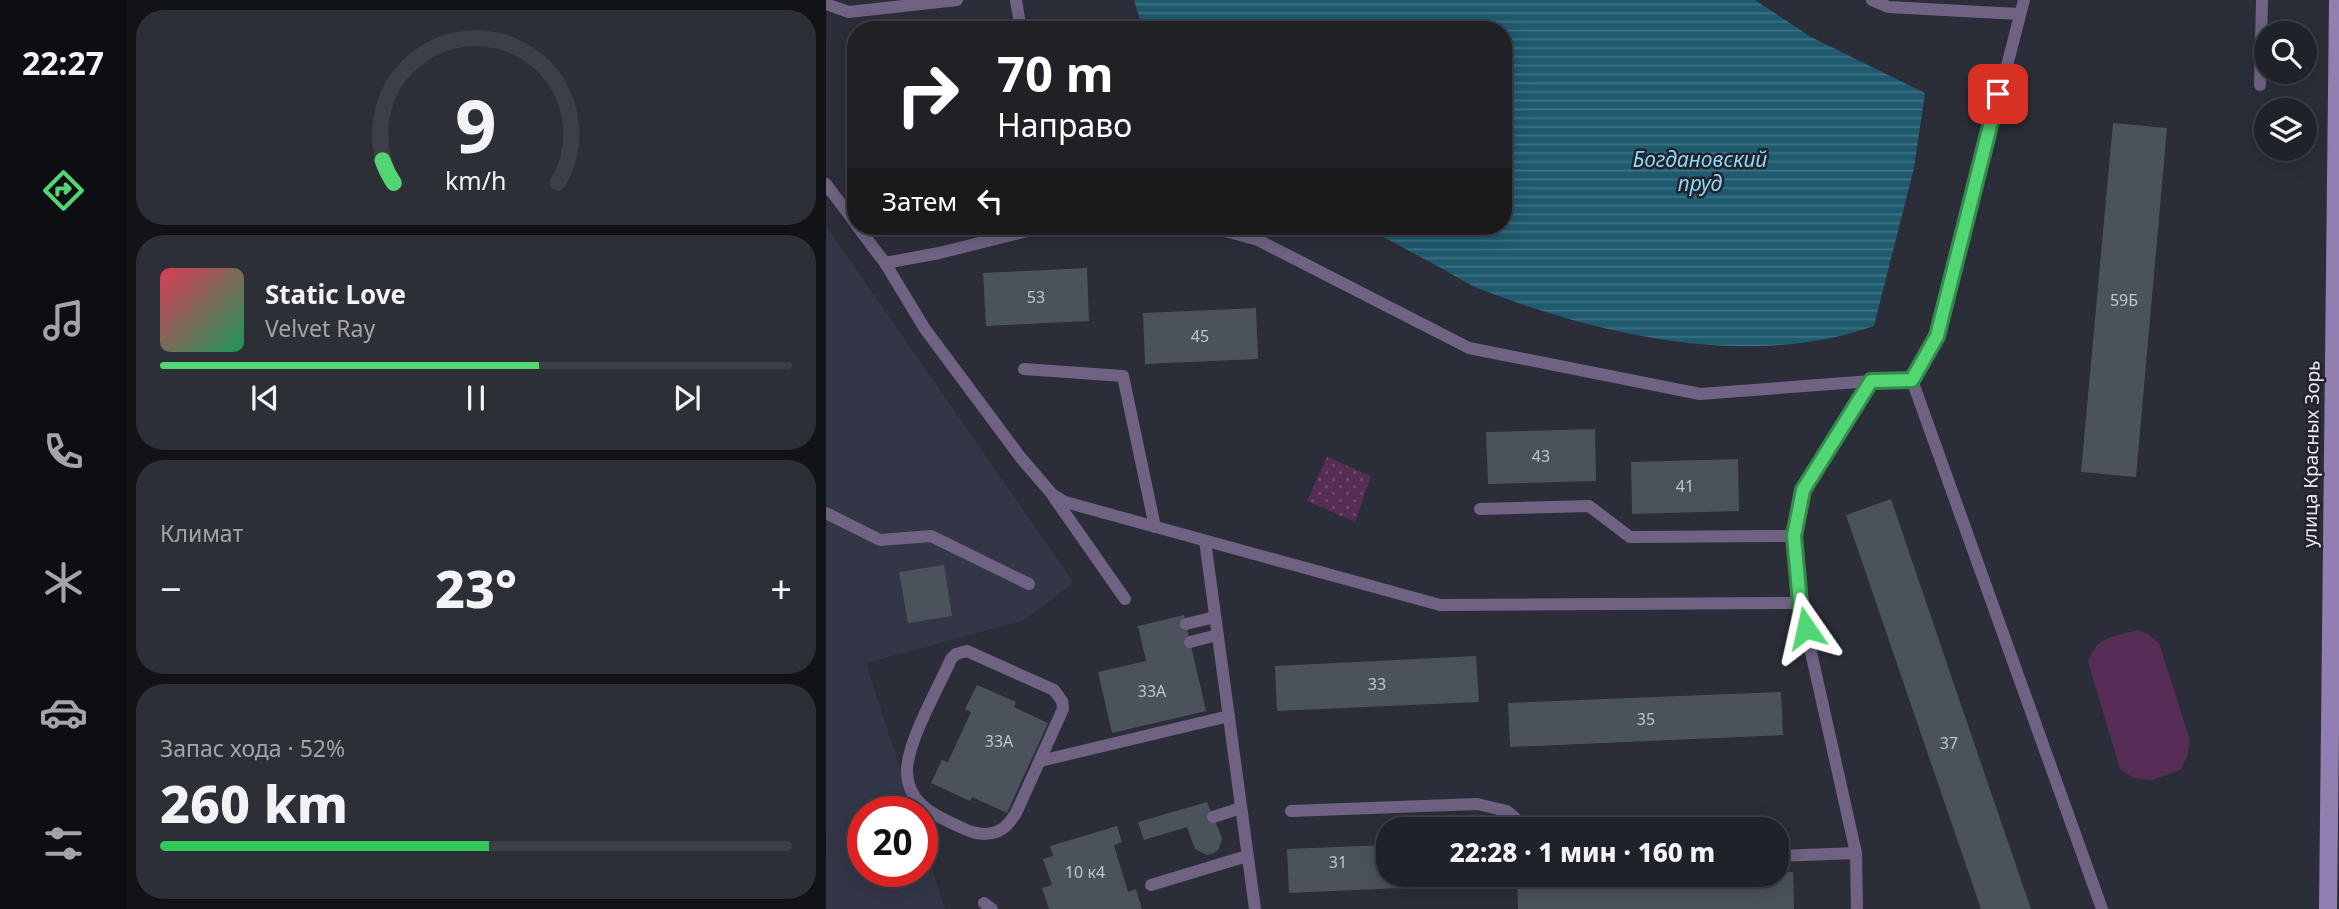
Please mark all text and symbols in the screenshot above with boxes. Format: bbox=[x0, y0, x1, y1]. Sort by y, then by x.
map controls bbox=[2254, 21, 2317, 161]
button: search bbox=[2254, 21, 2317, 84]
text: 70 m bbox=[997, 40, 1114, 106]
text: 22:27 bbox=[22, 41, 104, 84]
icon: right bbox=[882, 49, 973, 140]
pin bbox=[1968, 64, 2028, 124]
icon: arrive bbox=[1979, 75, 2017, 113]
text: 9 bbox=[455, 76, 497, 175]
button: layers bbox=[2254, 98, 2317, 161]
text: Направо bbox=[997, 103, 1132, 146]
water label: Богдановский пруд bbox=[1633, 145, 1767, 197]
text: km/h bbox=[445, 163, 507, 197]
icon: directions bbox=[39, 166, 88, 215]
icon: left bbox=[971, 182, 1009, 220]
text: Затем bbox=[882, 183, 957, 219]
text: Static Love bbox=[265, 276, 406, 312]
house number: 53 bbox=[1027, 286, 1045, 308]
house number: 59Б bbox=[2110, 289, 2138, 311]
icon: music bbox=[39, 296, 88, 345]
text: Velvet Ray bbox=[265, 312, 375, 344]
house number: 45 bbox=[1191, 325, 1209, 347]
street label: улица Красных Зорь bbox=[2296, 360, 2326, 548]
icon: previous bbox=[246, 379, 284, 417]
icon: pause bbox=[457, 379, 495, 417]
icon: next bbox=[668, 379, 706, 417]
icon: phone bbox=[39, 427, 88, 476]
house number: 43 bbox=[1532, 445, 1550, 467]
house number: 41 bbox=[1676, 475, 1694, 497]
text: Климат bbox=[160, 517, 243, 549]
text: 23° bbox=[435, 552, 517, 623]
icon: climate bbox=[39, 558, 88, 607]
text: − bbox=[160, 562, 182, 614]
text: + bbox=[770, 562, 792, 614]
position arrow bbox=[1769, 591, 1843, 665]
house number: 33 bbox=[1368, 673, 1386, 695]
house number: 33А bbox=[1138, 680, 1167, 702]
icon: car bbox=[39, 688, 88, 737]
house number: 35 bbox=[1637, 708, 1655, 730]
house number: 33А bbox=[985, 730, 1014, 752]
text: Запас хода · 52% bbox=[160, 732, 345, 764]
house number: 37 bbox=[1940, 732, 1958, 754]
text: 260 km bbox=[160, 767, 348, 838]
speed limit sign: 20 bbox=[847, 796, 938, 887]
icon: filters bbox=[39, 819, 88, 868]
text: 22:28 · 1 мин · 160 m bbox=[1450, 834, 1715, 870]
house number: 31 bbox=[1329, 851, 1347, 873]
house number: 10 к4 bbox=[1065, 861, 1105, 883]

